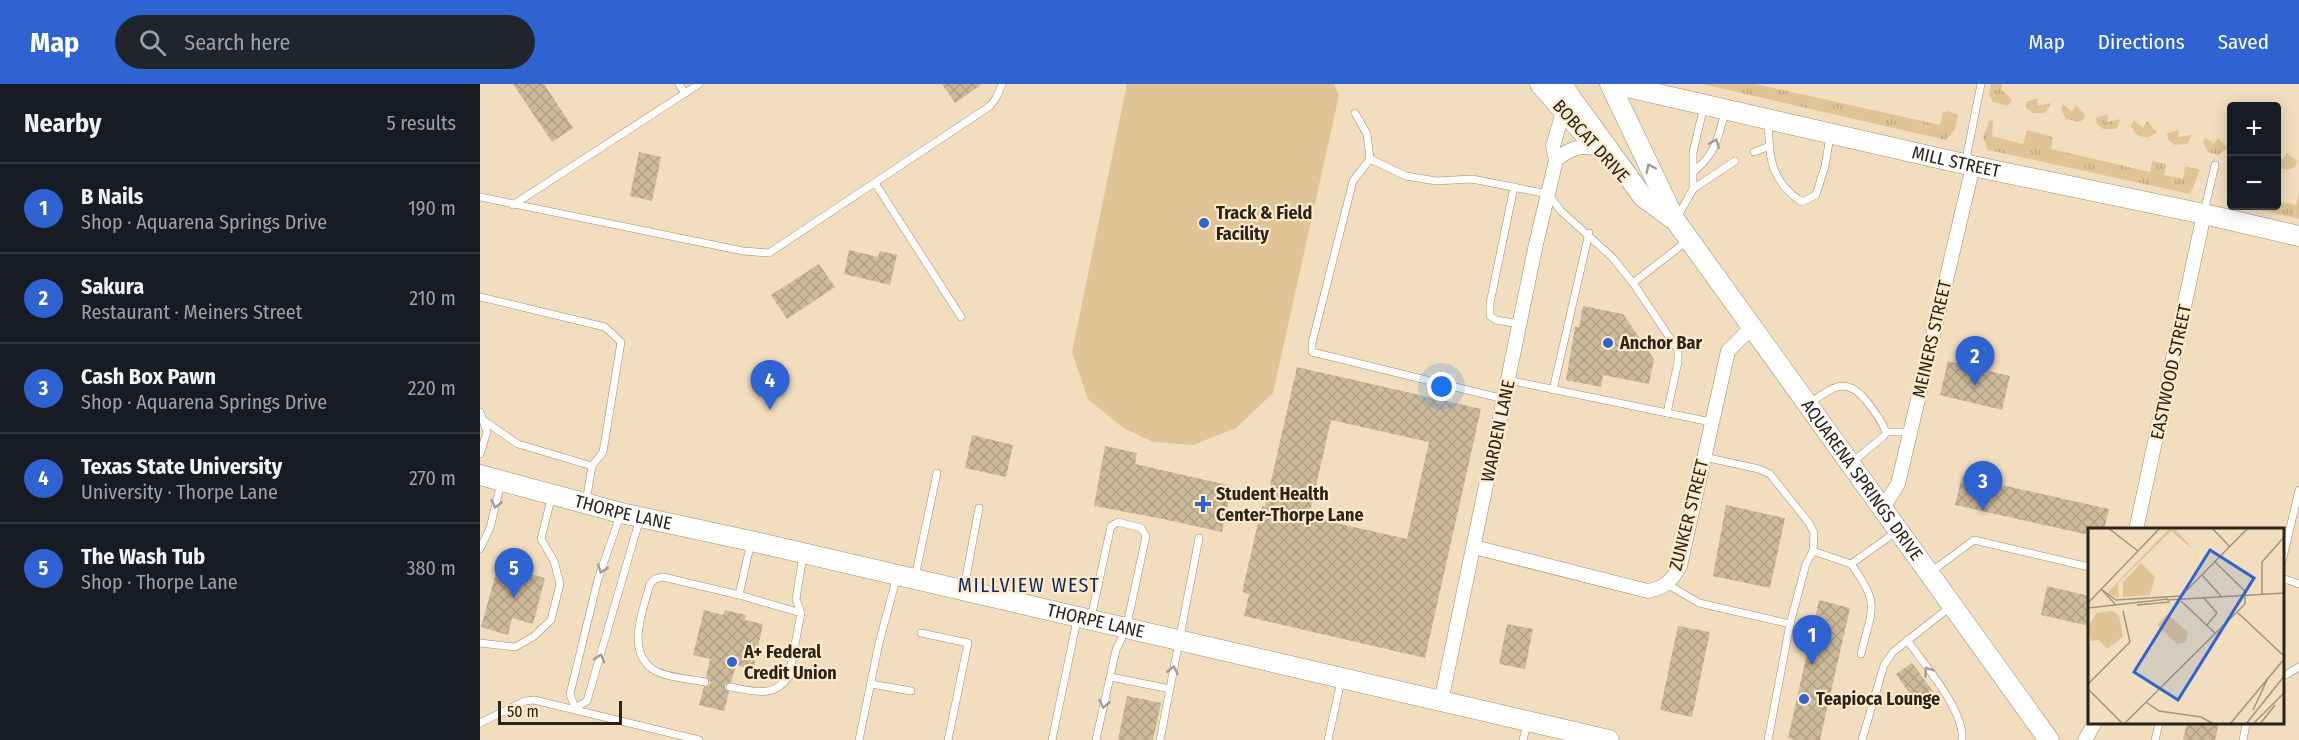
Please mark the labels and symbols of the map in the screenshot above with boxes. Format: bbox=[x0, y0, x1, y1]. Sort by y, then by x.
street label: BOBCAT DRIVE bbox=[1548, 95, 1634, 187]
one-way arrow bbox=[1708, 139, 1720, 150]
street label: MILL STREET bbox=[1910, 141, 2003, 183]
one-way arrow bbox=[1645, 163, 1657, 174]
place label: Track & Field Facility bbox=[1216, 202, 1312, 245]
marker: Track & Field Facility bbox=[1197, 216, 1211, 230]
street label: MEINERS STREET bbox=[1908, 277, 1956, 400]
street label: EASTWOOD STREET bbox=[2146, 302, 2196, 442]
place label: Anchor Bar bbox=[1619, 332, 1702, 354]
marker: Anchor Bar bbox=[1601, 336, 1615, 350]
pin: 2 bbox=[1956, 336, 1994, 386]
pin: 4 bbox=[750, 360, 790, 410]
your location bbox=[1427, 372, 1456, 401]
street label: WARDEN LANE bbox=[1476, 378, 1520, 484]
street label: AQUARENA SPRINGS DRIVE bbox=[1797, 395, 1927, 565]
street label: ZUNKER STREET bbox=[1665, 457, 1714, 573]
pin: 3 bbox=[1964, 462, 2002, 511]
place label: Student Health Center-Thorpe Lane bbox=[1216, 483, 1364, 526]
street label: THORPE LANE bbox=[572, 490, 674, 535]
marker: Student Health Center-Thorpe Lane bbox=[1194, 495, 1212, 513]
one-way arrow bbox=[490, 499, 503, 509]
inset map bbox=[2088, 528, 2284, 725]
pin: 5 bbox=[495, 548, 534, 598]
one-way arrow bbox=[596, 563, 609, 574]
district label: MILLVIEW WEST bbox=[958, 573, 1100, 597]
street label: THORPE LANE bbox=[1045, 599, 1147, 643]
pin: 1 bbox=[1792, 616, 1832, 665]
place label: A+ Federal Credit Union bbox=[743, 641, 837, 684]
one-way arrow bbox=[593, 653, 605, 664]
marker: A+ Federal Credit Union bbox=[725, 655, 739, 669]
one-way arrow bbox=[1166, 665, 1179, 675]
one-way arrow bbox=[1924, 666, 1935, 677]
place label: Teapioca Lounge bbox=[1816, 688, 1940, 710]
marker: Teapioca Lounge bbox=[1797, 692, 1811, 706]
scale bar bbox=[498, 698, 622, 726]
one-way arrow bbox=[1099, 699, 1112, 709]

